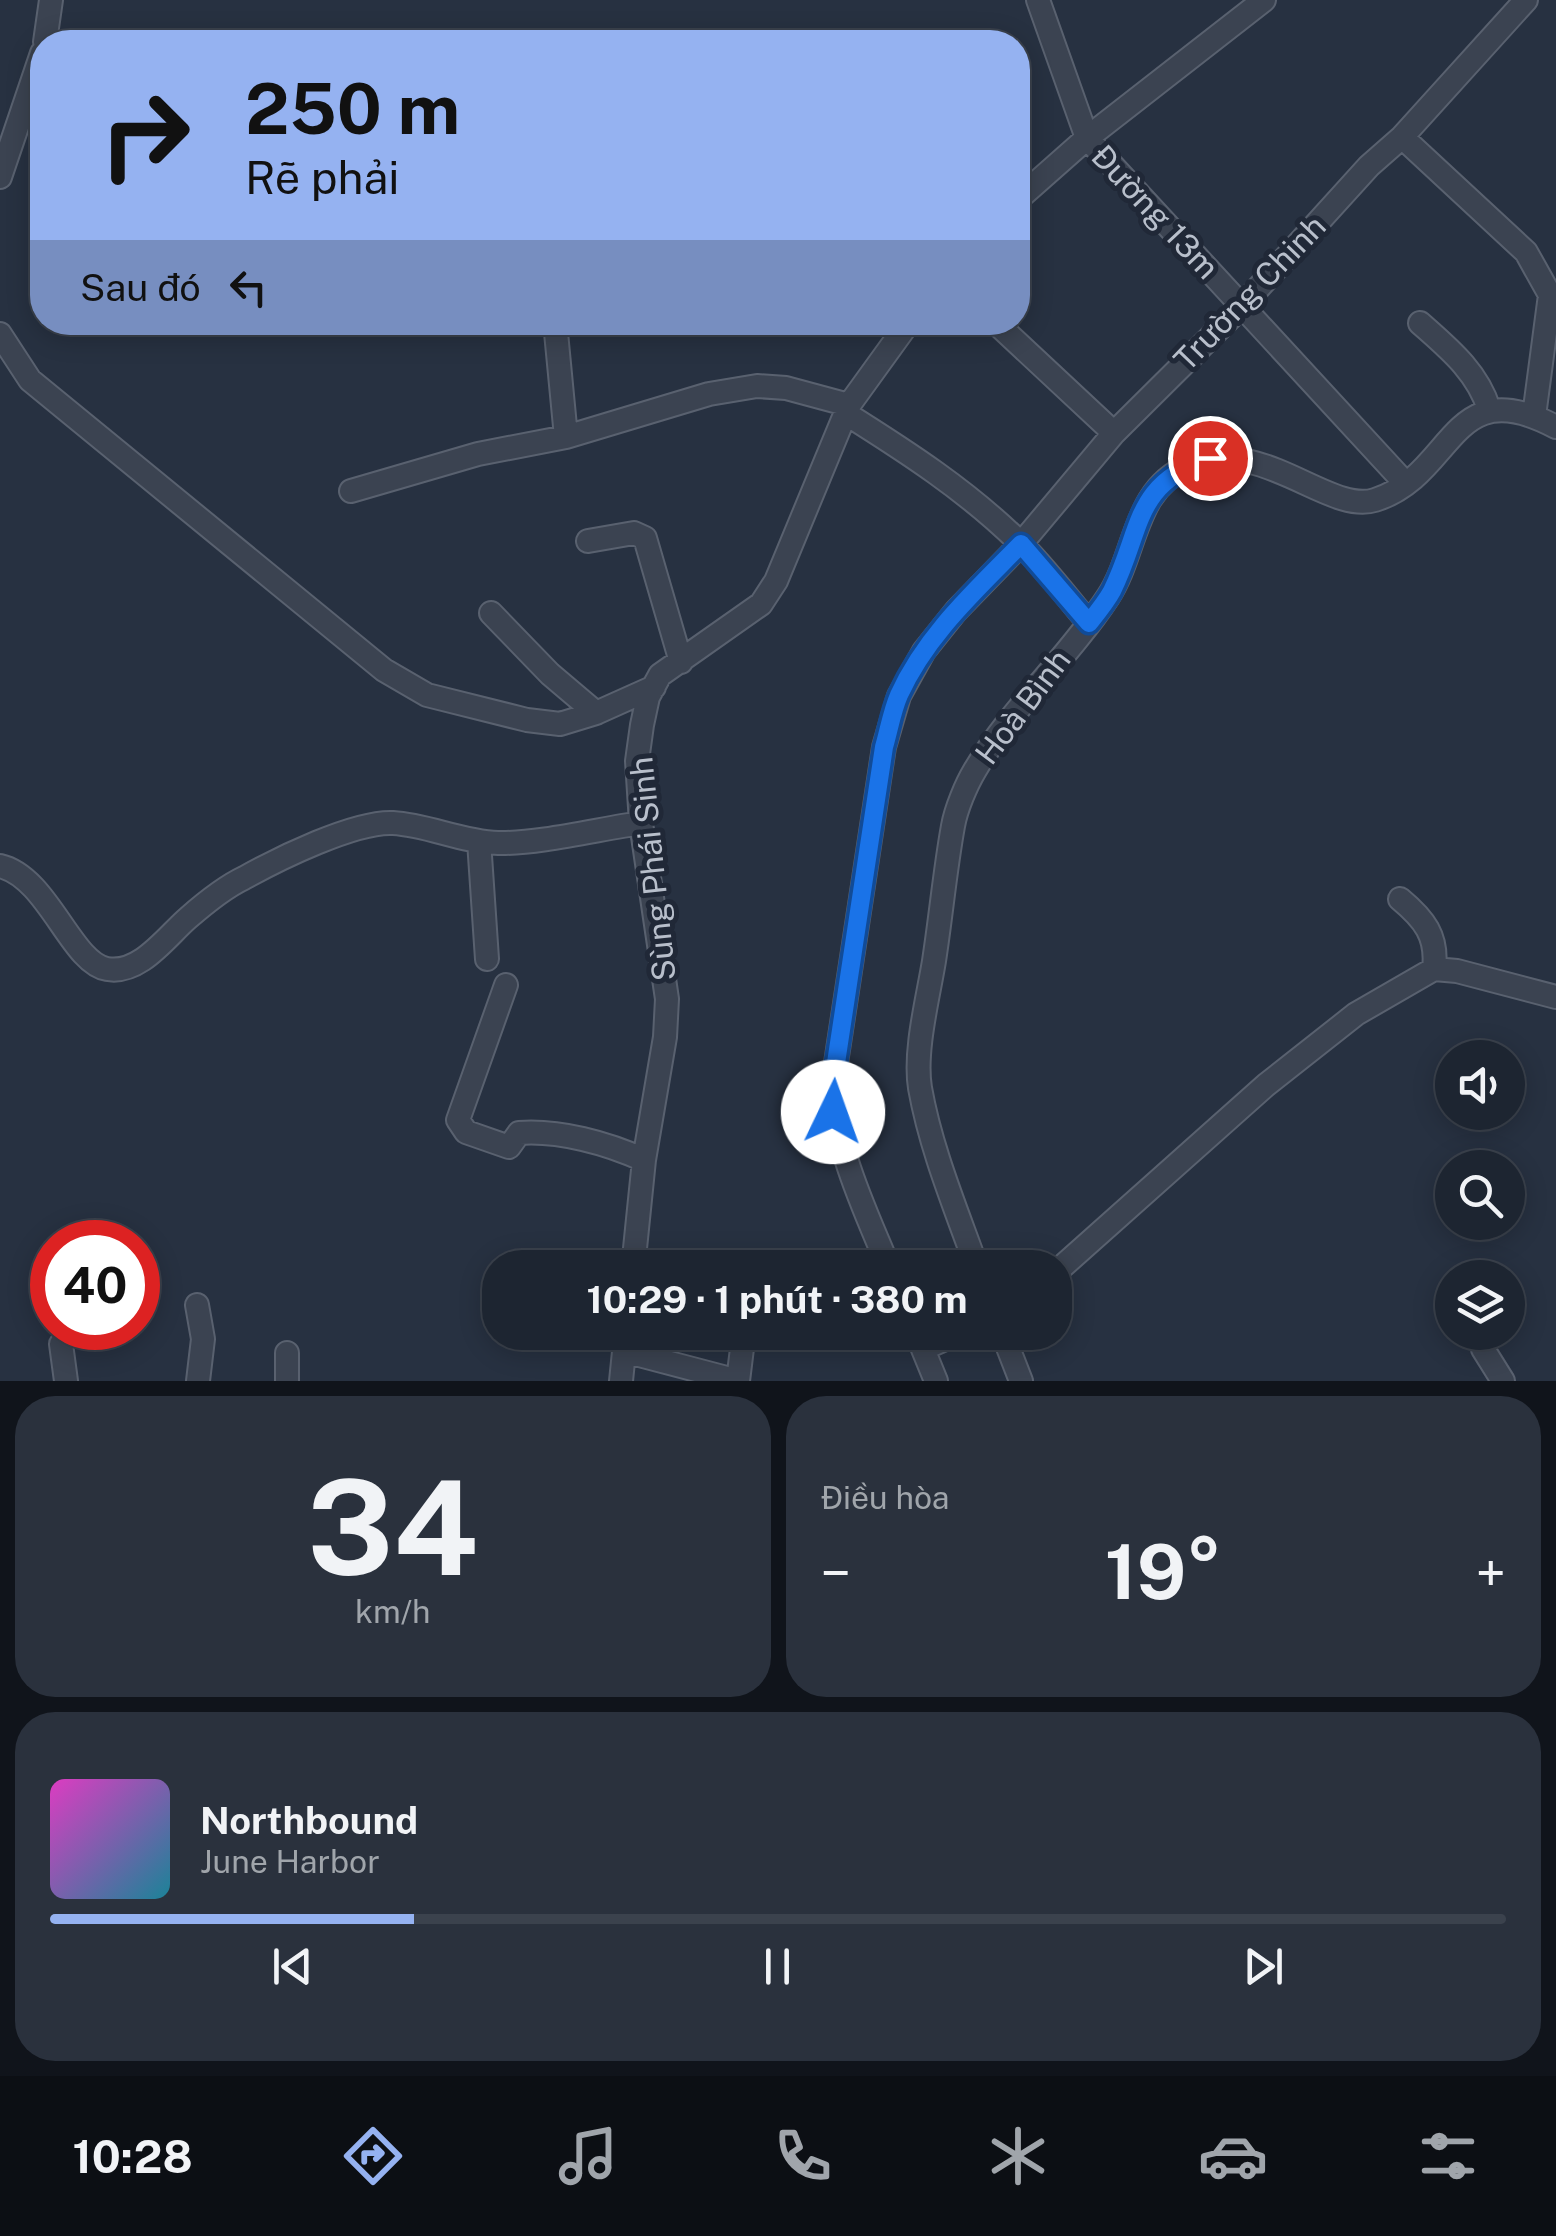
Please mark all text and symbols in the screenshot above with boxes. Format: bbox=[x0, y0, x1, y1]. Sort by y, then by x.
text: 250 m bbox=[245, 67, 460, 150]
icon: right bbox=[80, 70, 210, 200]
street label: Đường 13m bbox=[1084, 137, 1227, 286]
text: Rẽ phải bbox=[245, 151, 400, 204]
street label: Trường Chinh bbox=[1166, 207, 1333, 378]
icon: left bbox=[221, 260, 276, 315]
text: Sau đó bbox=[80, 265, 201, 310]
pin bbox=[1168, 416, 1253, 501]
icon: arrive bbox=[1183, 431, 1238, 486]
street label: Hoà Bình bbox=[968, 642, 1078, 771]
street label: Sùng Phái Sinh bbox=[622, 755, 683, 983]
map controls bbox=[1435, 1040, 1525, 1350]
button: sound bbox=[1435, 1040, 1525, 1130]
position arrow bbox=[781, 1060, 885, 1164]
button: search bbox=[1435, 1150, 1525, 1240]
speed limit sign: 40 bbox=[30, 1220, 160, 1350]
button: layers bbox=[1435, 1260, 1525, 1350]
text: 10:29 · 1 phút · 380 m bbox=[586, 1277, 968, 1322]
text: 34 bbox=[307, 1452, 478, 1604]
text: Điều hòa bbox=[821, 1479, 950, 1516]
text: 19° bbox=[1105, 1528, 1222, 1616]
text: − bbox=[821, 1541, 851, 1605]
text: + bbox=[1475, 1541, 1506, 1605]
text: km/h bbox=[355, 1593, 430, 1630]
text: Northbound bbox=[200, 1798, 418, 1843]
text: June Harbor bbox=[200, 1843, 380, 1880]
icon: previous bbox=[265, 1939, 320, 1994]
icon: pause bbox=[750, 1939, 805, 1994]
icon: next bbox=[1236, 1939, 1291, 1994]
icon: directions bbox=[338, 2121, 408, 2191]
icon: music bbox=[553, 2121, 623, 2191]
icon: phone bbox=[768, 2121, 838, 2191]
icon: climate bbox=[983, 2121, 1053, 2191]
icon: car bbox=[1198, 2121, 1268, 2191]
icon: filters bbox=[1413, 2121, 1483, 2191]
text: 10:28 bbox=[73, 2130, 193, 2183]

